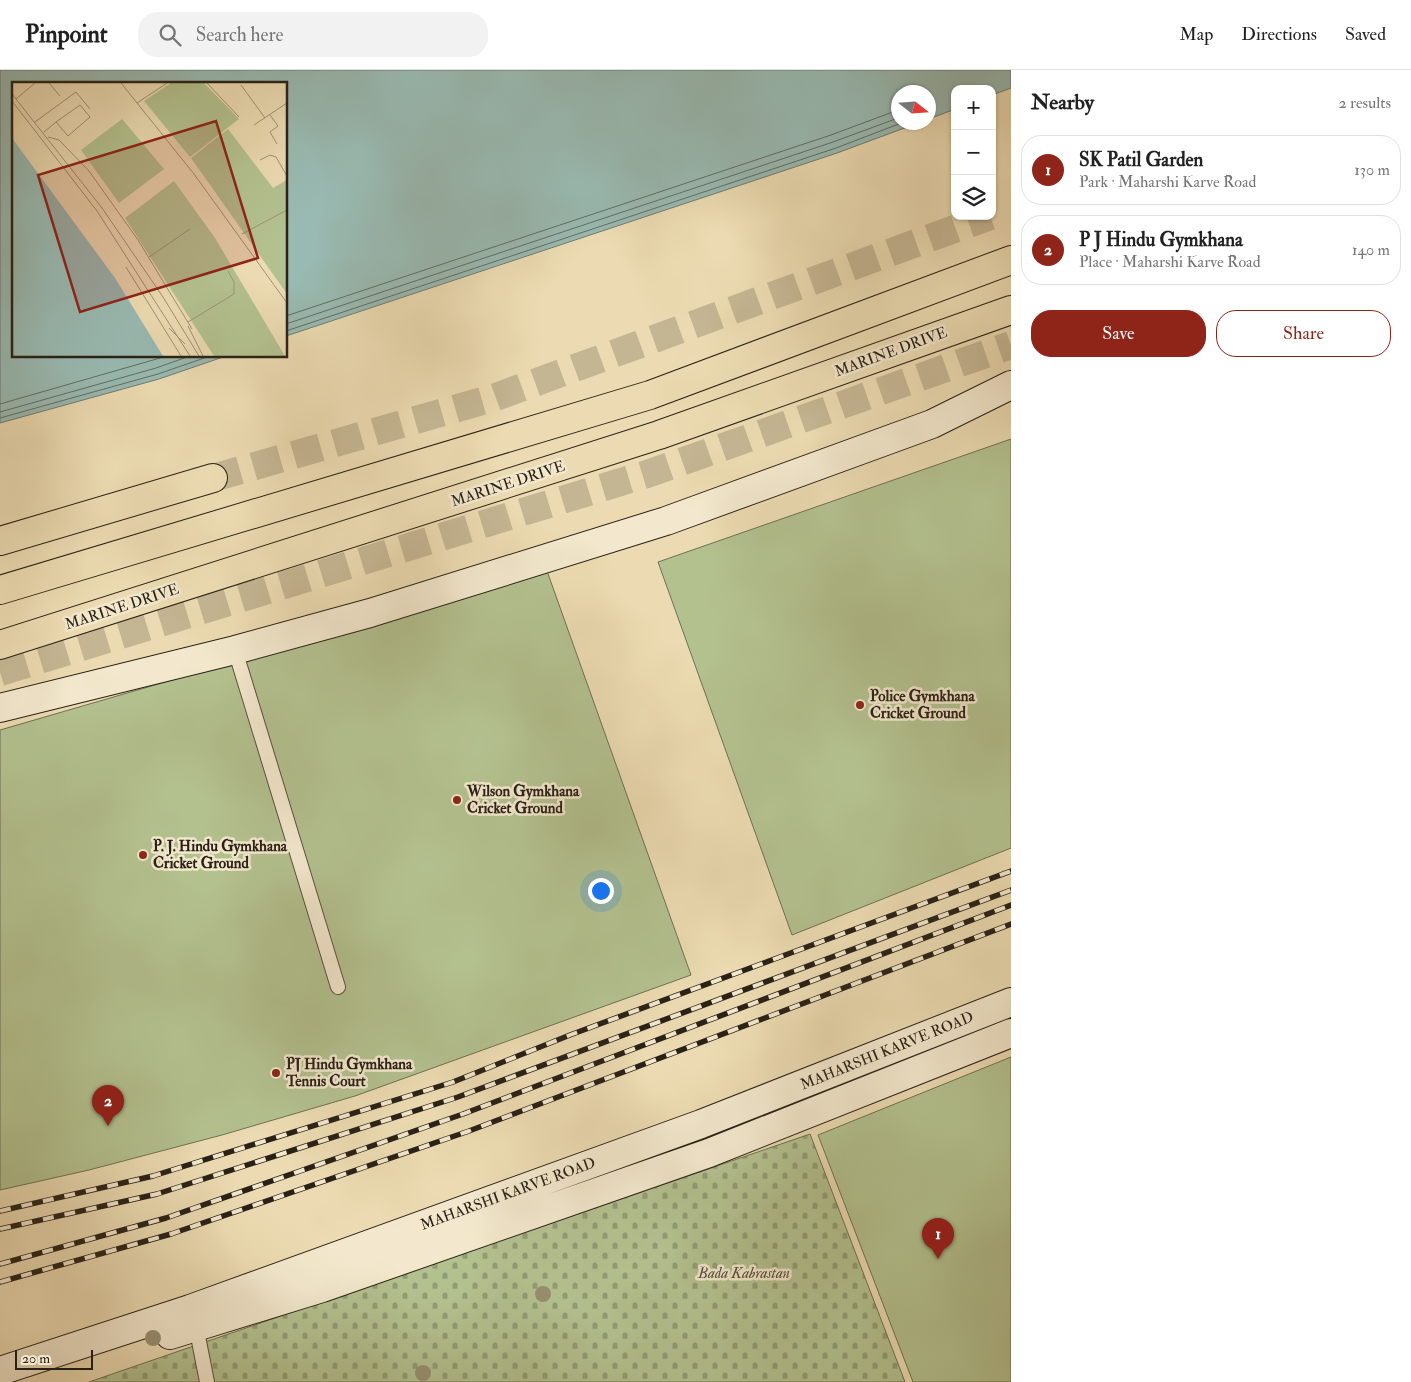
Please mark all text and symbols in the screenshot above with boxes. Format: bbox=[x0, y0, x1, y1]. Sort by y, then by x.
search box bbox=[138, 12, 488, 57]
text: Pinpoint bbox=[25, 19, 108, 50]
icon: search bbox=[156, 21, 184, 49]
text: Search here bbox=[196, 23, 283, 47]
text: Map bbox=[1180, 23, 1213, 46]
text: Directions bbox=[1241, 23, 1317, 46]
text: Saved bbox=[1345, 23, 1386, 46]
inset map bbox=[12, 82, 288, 358]
north arrow bbox=[891, 85, 936, 130]
map controls bbox=[951, 85, 996, 220]
button: + bbox=[951, 85, 996, 130]
text: Nearby bbox=[1031, 89, 1094, 116]
text: 2 results bbox=[1338, 93, 1391, 113]
button: − bbox=[951, 130, 996, 175]
text: SK Patil Garden bbox=[1079, 148, 1203, 172]
text: 1 bbox=[1045, 160, 1051, 180]
text: 130 m bbox=[1354, 160, 1390, 180]
text: Park · Maharshi Karve Road bbox=[1079, 172, 1256, 192]
button: layers bbox=[951, 175, 996, 220]
text: P J Hindu Gymkhana bbox=[1079, 228, 1243, 252]
text: 2 bbox=[1044, 240, 1052, 260]
text: 140 m bbox=[1352, 240, 1390, 260]
text: Place · Maharshi Karve Road bbox=[1079, 252, 1261, 272]
button: Save bbox=[1031, 310, 1206, 357]
button: Share bbox=[1216, 310, 1391, 357]
street label: MARINE DRIVE bbox=[832, 323, 950, 381]
street label: MARINE DRIVE bbox=[449, 457, 567, 511]
street label: MARINE DRIVE bbox=[63, 580, 181, 634]
place label: Police Gymkhana Cricket Ground bbox=[870, 687, 975, 723]
marker: Police Gymkhana Cricket Ground bbox=[854, 699, 866, 711]
place label: Wilson Gymkhana Cricket Ground bbox=[466, 782, 580, 818]
marker: Wilson Gymkhana Cricket Ground bbox=[451, 794, 463, 806]
place label: P. J. Hindu Gymkhana Cricket Ground bbox=[153, 837, 288, 873]
marker: P. J. Hindu Gymkhana Cricket Ground bbox=[137, 849, 149, 861]
your location bbox=[588, 878, 614, 904]
street label: MAHARSHI KARVE ROAD bbox=[798, 1008, 976, 1094]
place label: PJ Hindu Gymkhana Tennis Court bbox=[285, 1055, 413, 1091]
marker: PJ Hindu Gymkhana Tennis Court bbox=[270, 1067, 282, 1079]
pin: 2 bbox=[92, 1085, 124, 1126]
street label: MAHARSHI KARVE ROAD bbox=[418, 1153, 598, 1235]
pin: 1 bbox=[922, 1218, 954, 1259]
park label: Bada Kabrastan bbox=[697, 1264, 790, 1283]
scale bar bbox=[15, 1347, 92, 1370]
text: 20 m bbox=[22, 1350, 50, 1367]

